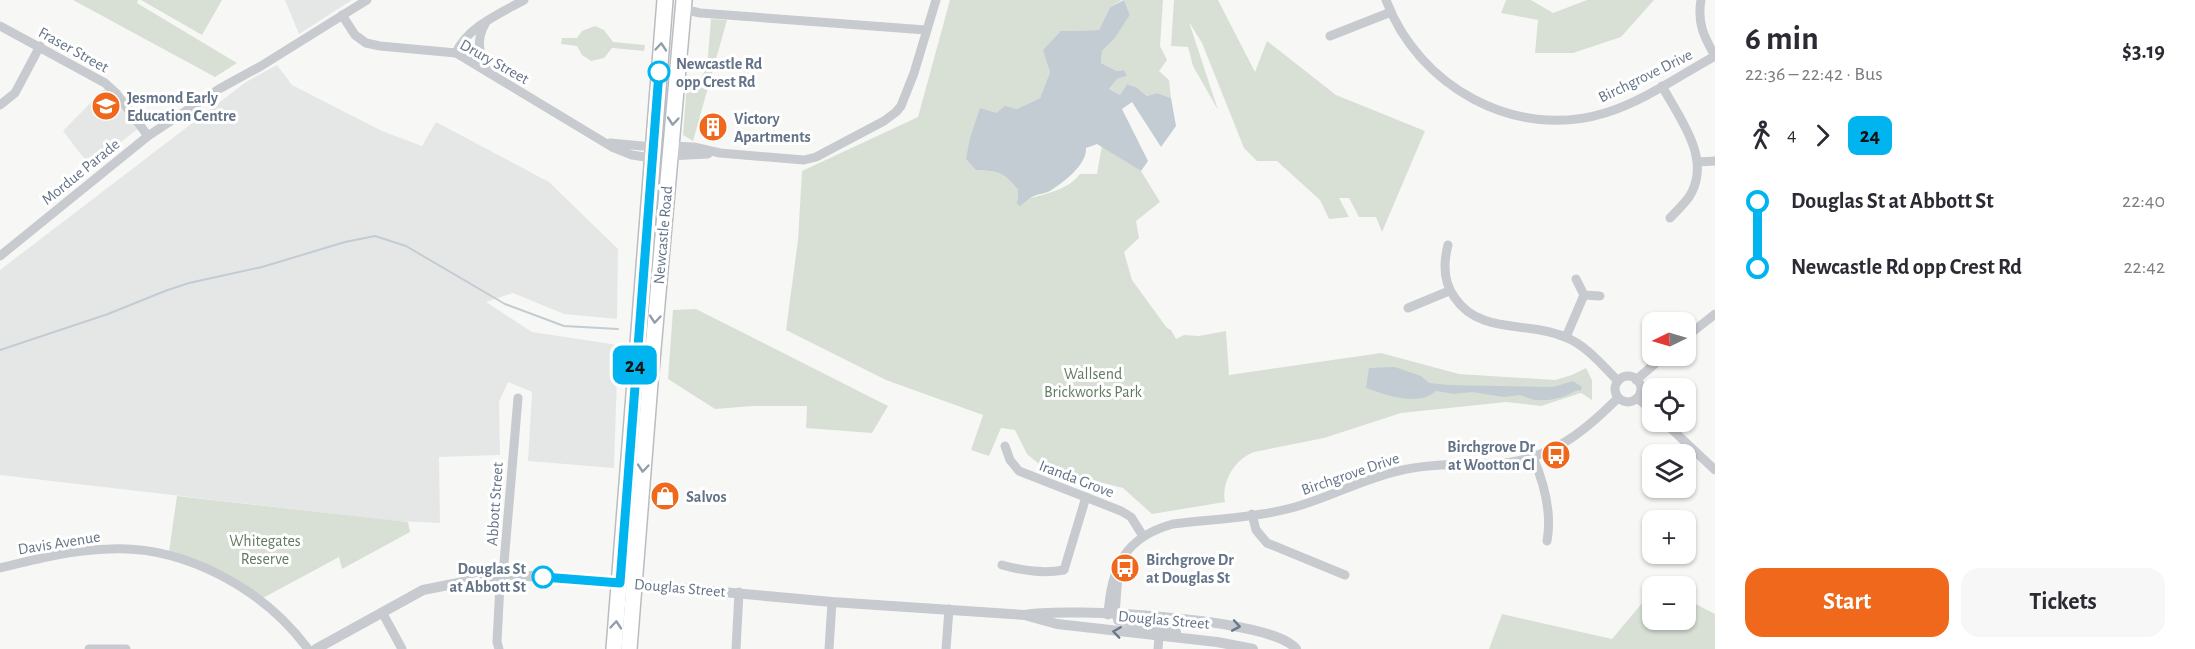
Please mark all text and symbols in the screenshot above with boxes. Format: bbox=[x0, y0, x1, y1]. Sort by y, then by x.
text: 6 min bbox=[1745, 23, 1819, 56]
street label: Fraser Street bbox=[36, 24, 111, 76]
street label: Drury Street bbox=[457, 36, 532, 88]
text: $3.19 bbox=[2122, 40, 2165, 62]
one-way arrow bbox=[654, 42, 667, 51]
street label: Birchgrove Drive bbox=[1596, 46, 1695, 106]
place label: Newcastle Rd opp Crest Rd bbox=[676, 56, 763, 90]
marker: Newcastle Rd opp Crest Rd bbox=[648, 61, 670, 83]
text: 22:36 – 22:42 · Bus bbox=[1745, 64, 1883, 84]
school or university icon: Jesmond Early Education Centre bbox=[90, 90, 122, 122]
place label: Jesmond Early Education Centre bbox=[127, 90, 237, 124]
building icon: Victory Apartments bbox=[697, 111, 729, 143]
place label: Victory Apartments bbox=[734, 111, 811, 145]
one-way arrow bbox=[667, 116, 680, 126]
icon: walk bbox=[1745, 119, 1778, 152]
icon: forward bbox=[1806, 119, 1839, 152]
text: 4 bbox=[1787, 125, 1797, 145]
text: 24 bbox=[1860, 125, 1880, 146]
street label: Mordue Parade bbox=[39, 136, 122, 208]
street label: Newcastle Road bbox=[651, 185, 675, 285]
text: Douglas St at Abbott St bbox=[1791, 190, 1994, 212]
text: 22:40 bbox=[2122, 191, 2165, 211]
text: Newcastle Rd opp Crest Rd bbox=[1791, 256, 2022, 278]
text: 22:42 bbox=[2124, 257, 2165, 277]
north arrow bbox=[1642, 312, 1696, 366]
map controls bbox=[1642, 312, 1696, 630]
one-way arrow bbox=[649, 315, 662, 324]
line badge: 24 bbox=[608, 346, 662, 385]
text: 24 bbox=[625, 355, 645, 376]
park label: Wallsend Brickworks Park bbox=[1044, 366, 1143, 400]
button: locate bbox=[1642, 378, 1696, 432]
place label: Birchgrove Dr at Wootton Cl bbox=[1447, 439, 1535, 473]
bus stop icon: Birchgrove Dr at Wootton Cl bbox=[1540, 439, 1572, 471]
button: layers bbox=[1642, 444, 1696, 498]
street label: Birchgrove Drive bbox=[1299, 450, 1401, 498]
street label: Iranda Grove bbox=[1037, 457, 1116, 501]
street label: Abbott Street bbox=[484, 462, 506, 547]
one-way arrow bbox=[637, 463, 650, 472]
shop icon: Salvos bbox=[649, 480, 681, 512]
place label: Salvos bbox=[686, 489, 727, 505]
button: + bbox=[1642, 510, 1696, 564]
street label: Davis Avenue bbox=[17, 529, 102, 557]
park label: Whitegates Reserve bbox=[229, 533, 301, 567]
bus stop icon: Birchgrove Dr at Douglas St bbox=[1109, 552, 1141, 584]
place label: Birchgrove Dr at Douglas St bbox=[1146, 552, 1234, 586]
place label: Douglas St at Abbott St bbox=[449, 561, 527, 595]
marker: Douglas St at Abbott St bbox=[532, 566, 554, 588]
button: Start bbox=[1745, 568, 1949, 637]
button: Tickets bbox=[1961, 568, 2165, 637]
street label: Douglas Street bbox=[634, 576, 726, 600]
button: − bbox=[1642, 576, 1696, 630]
street label: Douglas Street bbox=[1118, 608, 1210, 632]
one-way arrow bbox=[1231, 619, 1241, 632]
one-way arrow bbox=[609, 620, 622, 629]
one-way arrow bbox=[1112, 626, 1122, 638]

